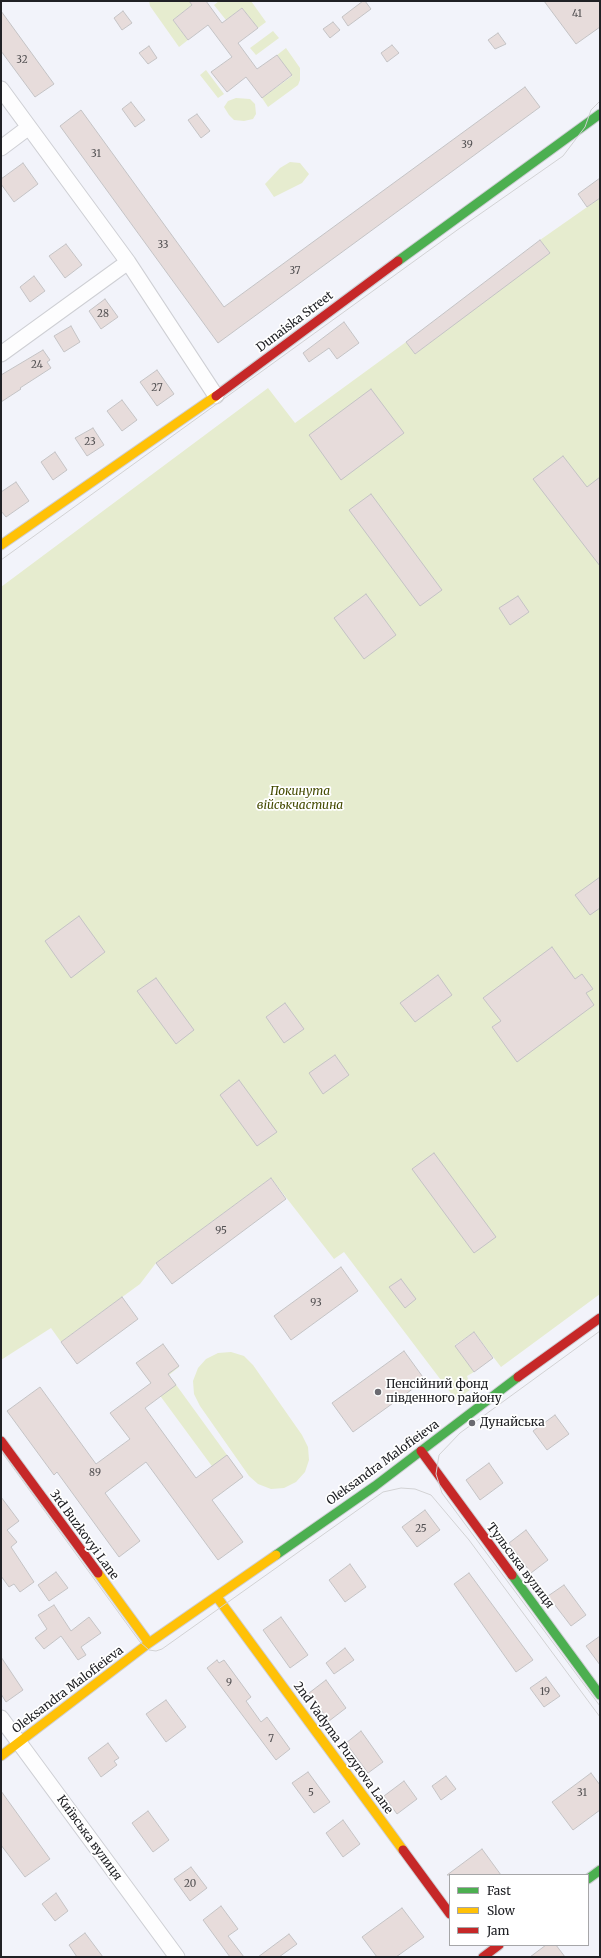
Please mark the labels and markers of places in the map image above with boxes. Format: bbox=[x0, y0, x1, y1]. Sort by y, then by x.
place label: Пенсійний фонд південного району bbox=[386, 1378, 502, 1406]
marker: Пенсійний фонд південного району bbox=[373, 1387, 383, 1397]
place label: Дунайська bbox=[480, 1416, 545, 1430]
marker: Дунайська bbox=[467, 1418, 477, 1428]

